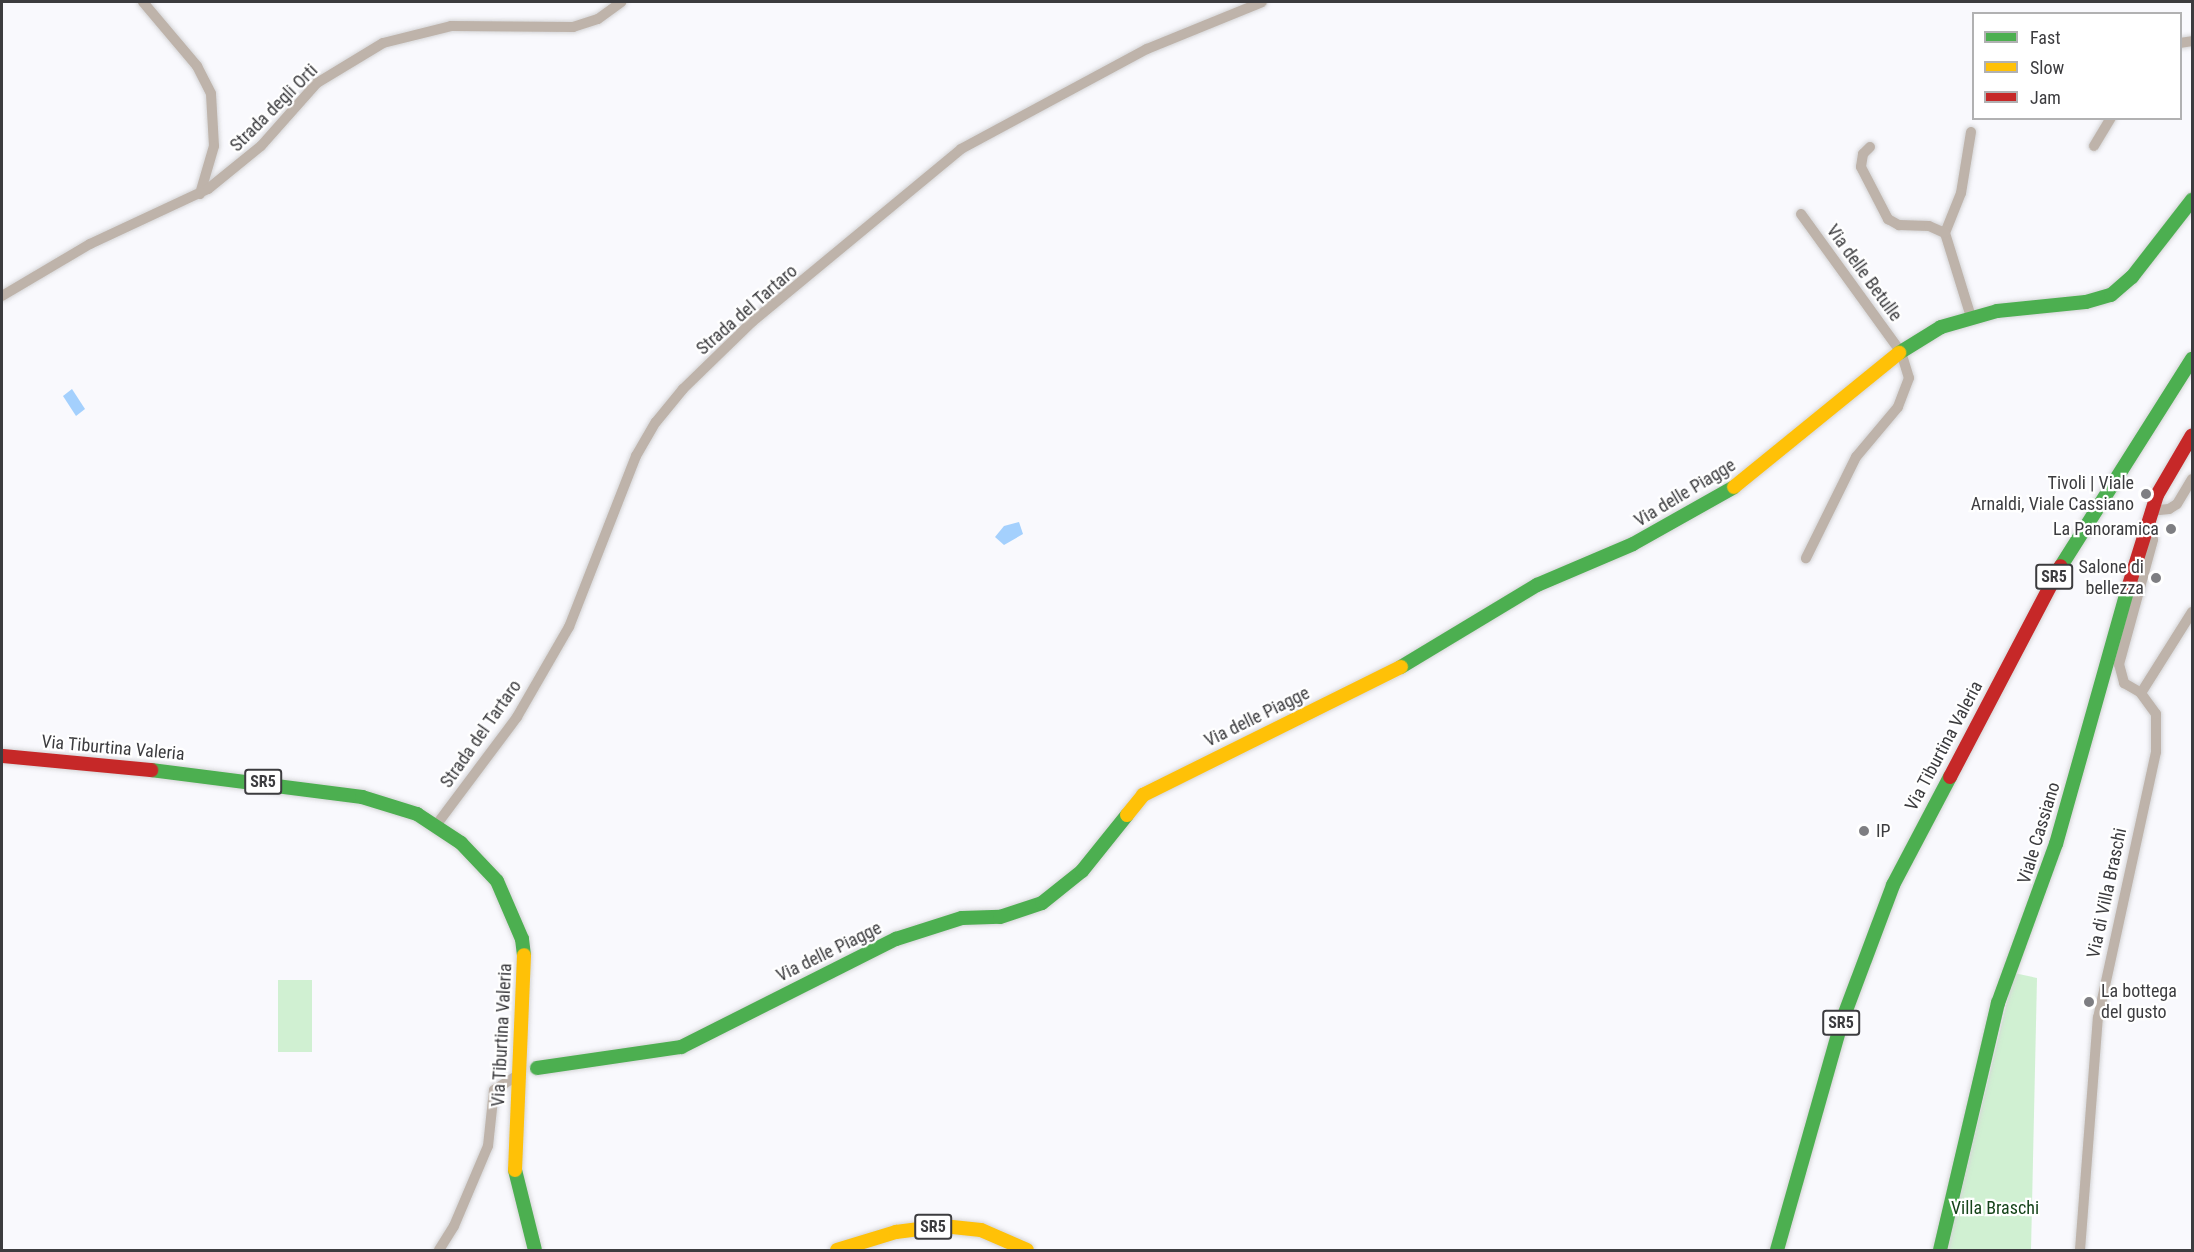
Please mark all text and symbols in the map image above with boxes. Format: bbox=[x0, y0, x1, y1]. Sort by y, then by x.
legend bbox=[1972, 12, 2182, 120]
text: Fast bbox=[2030, 27, 2061, 48]
text: Slow bbox=[2030, 57, 2064, 78]
street label: Strada degli Orti bbox=[226, 60, 322, 156]
text: Jam bbox=[2030, 87, 2061, 108]
street label: Via delle Betulle bbox=[1822, 220, 1906, 326]
street label: Strada del Tartaro bbox=[692, 260, 802, 360]
street label: Via delle Piagge bbox=[1631, 454, 1739, 532]
place label: Tivoli | Viale Arnaldi, Viale Cassiano bbox=[1971, 473, 2134, 516]
marker: Tivoli | Viale Arnaldi, Viale Cassiano bbox=[2139, 487, 2153, 501]
place label: La Panoramica bbox=[2053, 518, 2159, 540]
marker: La Panoramica bbox=[2164, 522, 2178, 536]
place label: Salone di bellezza bbox=[2079, 557, 2144, 600]
road number: SR5 bbox=[2034, 564, 2074, 590]
marker: Salone di bellezza bbox=[2149, 571, 2163, 585]
street label: Strada del Tartaro bbox=[436, 676, 526, 792]
street label: Via Tiburtina Valeria bbox=[1901, 677, 1987, 815]
street label: Via delle Piagge bbox=[1201, 682, 1313, 752]
street label: Via Tiburtina Valeria bbox=[40, 731, 186, 765]
road number: SR5 bbox=[244, 769, 282, 795]
street label: Viale Cassiano bbox=[2013, 779, 2065, 887]
place label: IP bbox=[1876, 820, 1890, 842]
marker: IP bbox=[1857, 824, 1871, 838]
street label: Via di Villa Braschi bbox=[2083, 826, 2131, 960]
street label: Via delle Piagge bbox=[773, 917, 885, 987]
street label: Via Tiburtina Valeria bbox=[487, 963, 517, 1107]
place label: La bottega del gusto bbox=[2101, 981, 2177, 1024]
marker: La bottega del gusto bbox=[2082, 995, 2096, 1009]
road number: SR5 bbox=[1822, 1010, 1860, 1036]
park label: Villa Braschi bbox=[1951, 1197, 2039, 1219]
road number: SR5 bbox=[914, 1214, 952, 1240]

